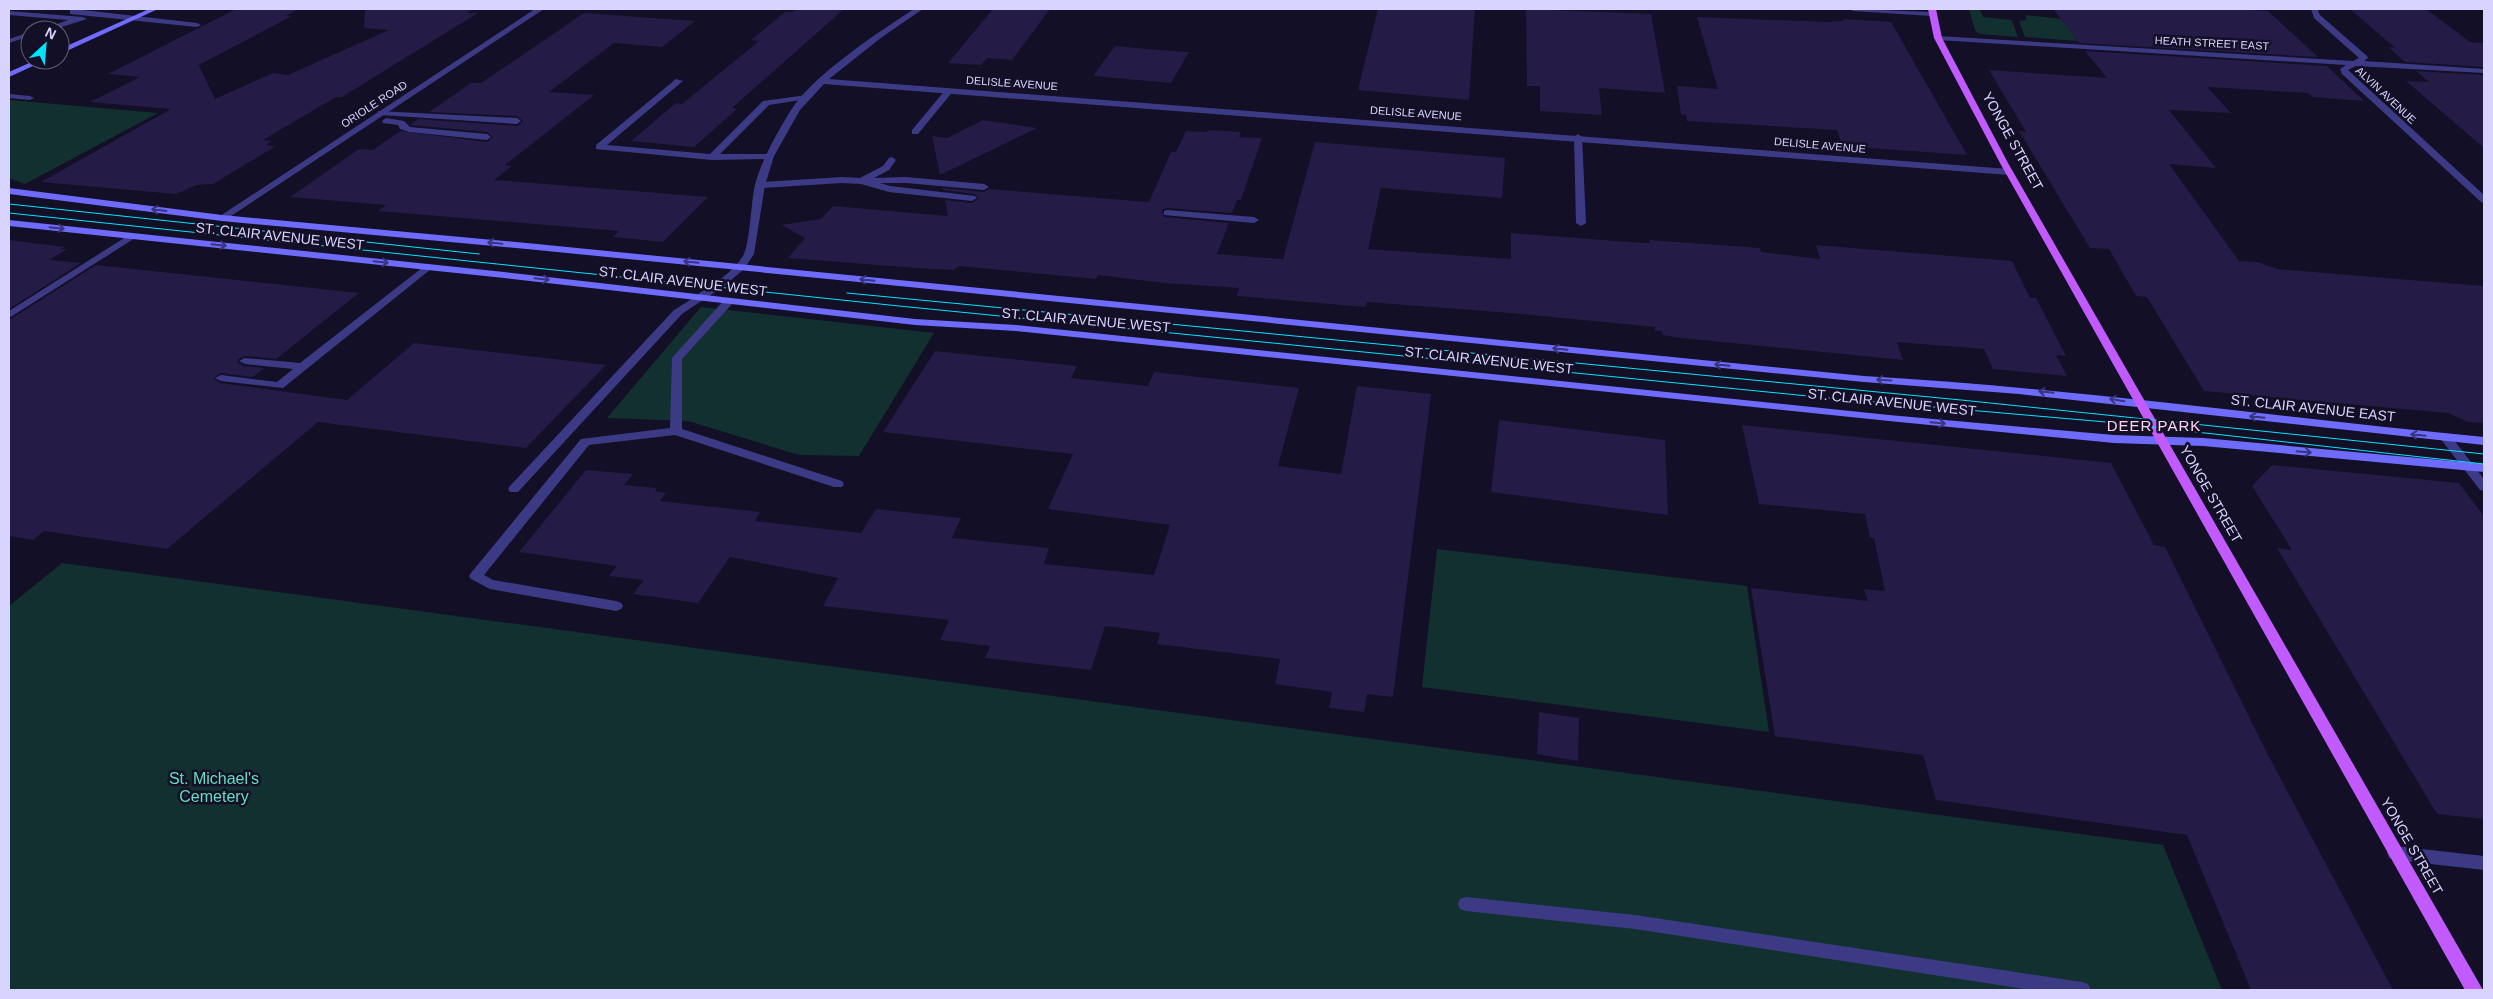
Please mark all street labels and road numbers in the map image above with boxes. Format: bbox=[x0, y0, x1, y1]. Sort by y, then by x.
street label: HEATH STREET EAST bbox=[2155, 34, 2270, 52]
street label: ALVIN AVENUE bbox=[2353, 64, 2419, 126]
street label: DELISLE AVENUE bbox=[966, 74, 1058, 92]
street label: ORIOLE ROAD bbox=[339, 78, 409, 130]
street label: YONGE STREET bbox=[1979, 89, 2047, 193]
street label: DELISLE AVENUE bbox=[1370, 104, 1462, 122]
street label: DELISLE AVENUE bbox=[1774, 135, 1866, 155]
street label: ST. CLAIR AVENUE WEST bbox=[195, 219, 365, 253]
street label: ST. CLAIR AVENUE WEST bbox=[598, 263, 768, 299]
street label: ST. CLAIR AVENUE WEST bbox=[1001, 305, 1171, 335]
street label: ST. CLAIR AVENUE WEST bbox=[1404, 343, 1574, 377]
street label: ST. CLAIR AVENUE WEST bbox=[1807, 385, 1977, 419]
street label: ST. CLAIR AVENUE EAST bbox=[2230, 391, 2397, 425]
street label: YONGE STREET bbox=[2177, 443, 2246, 546]
street label: YONGE STREET bbox=[2378, 795, 2447, 898]

